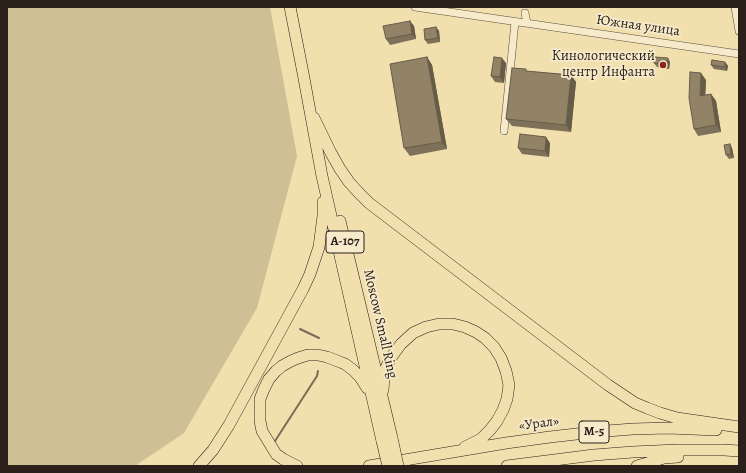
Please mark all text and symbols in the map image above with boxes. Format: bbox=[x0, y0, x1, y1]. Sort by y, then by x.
street label: Южная улица bbox=[595, 12, 681, 40]
place label: Кинологический центр Инфанта bbox=[552, 49, 655, 82]
marker: Кинологический центр Инфанта bbox=[658, 60, 668, 70]
road number: А-107 bbox=[326, 231, 364, 253]
street label: Moscow Small Ring bbox=[359, 268, 401, 380]
street label: «Урал» bbox=[518, 413, 560, 435]
road number: М-5 bbox=[579, 421, 609, 443]

